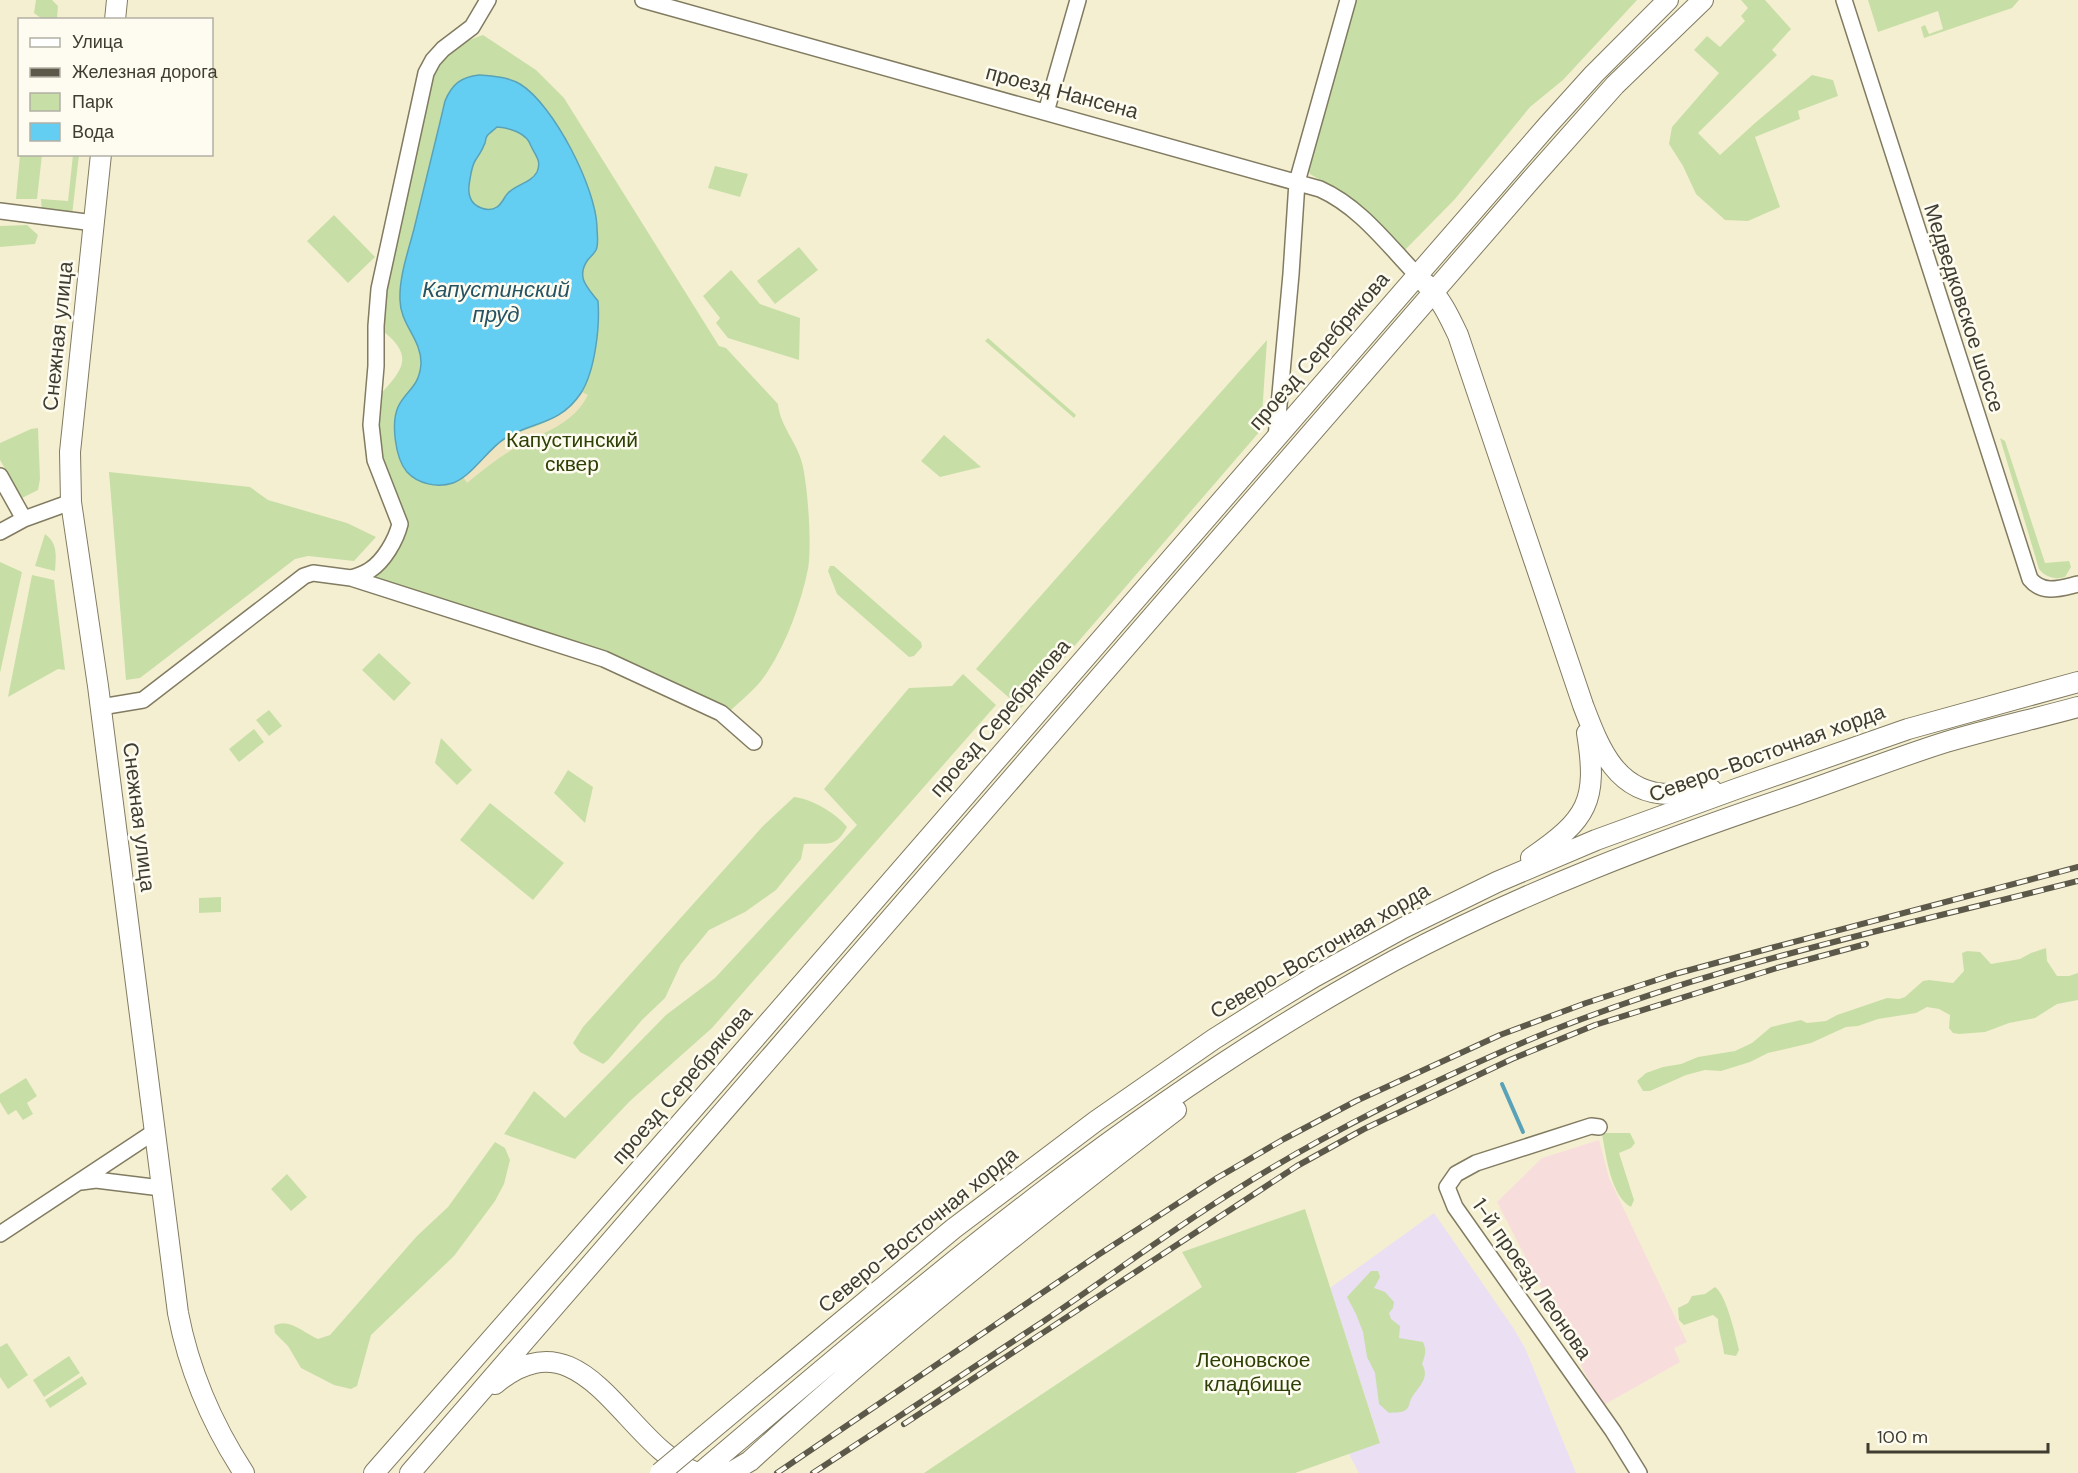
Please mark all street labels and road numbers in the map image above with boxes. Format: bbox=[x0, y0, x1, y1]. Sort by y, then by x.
street label: проезд Нансена bbox=[983, 58, 1142, 126]
street label: Медведковское шоссе bbox=[1917, 200, 2011, 416]
street label: Снежная улица bbox=[36, 260, 80, 412]
street label: проезд Серебрякова bbox=[1242, 266, 1396, 436]
street label: проезд Серебрякова bbox=[923, 633, 1077, 803]
street label: Северо-Восточная хорда bbox=[1645, 697, 1889, 809]
street label: Снежная улица bbox=[116, 741, 162, 894]
street label: Северо-Восточная хорда bbox=[1205, 876, 1435, 1025]
street label: проезд Серебрякова bbox=[605, 1000, 759, 1170]
street label: Северо-Восточная хорда bbox=[812, 1141, 1024, 1319]
street label: 1-й проезд Леонова bbox=[1466, 1193, 1598, 1366]

